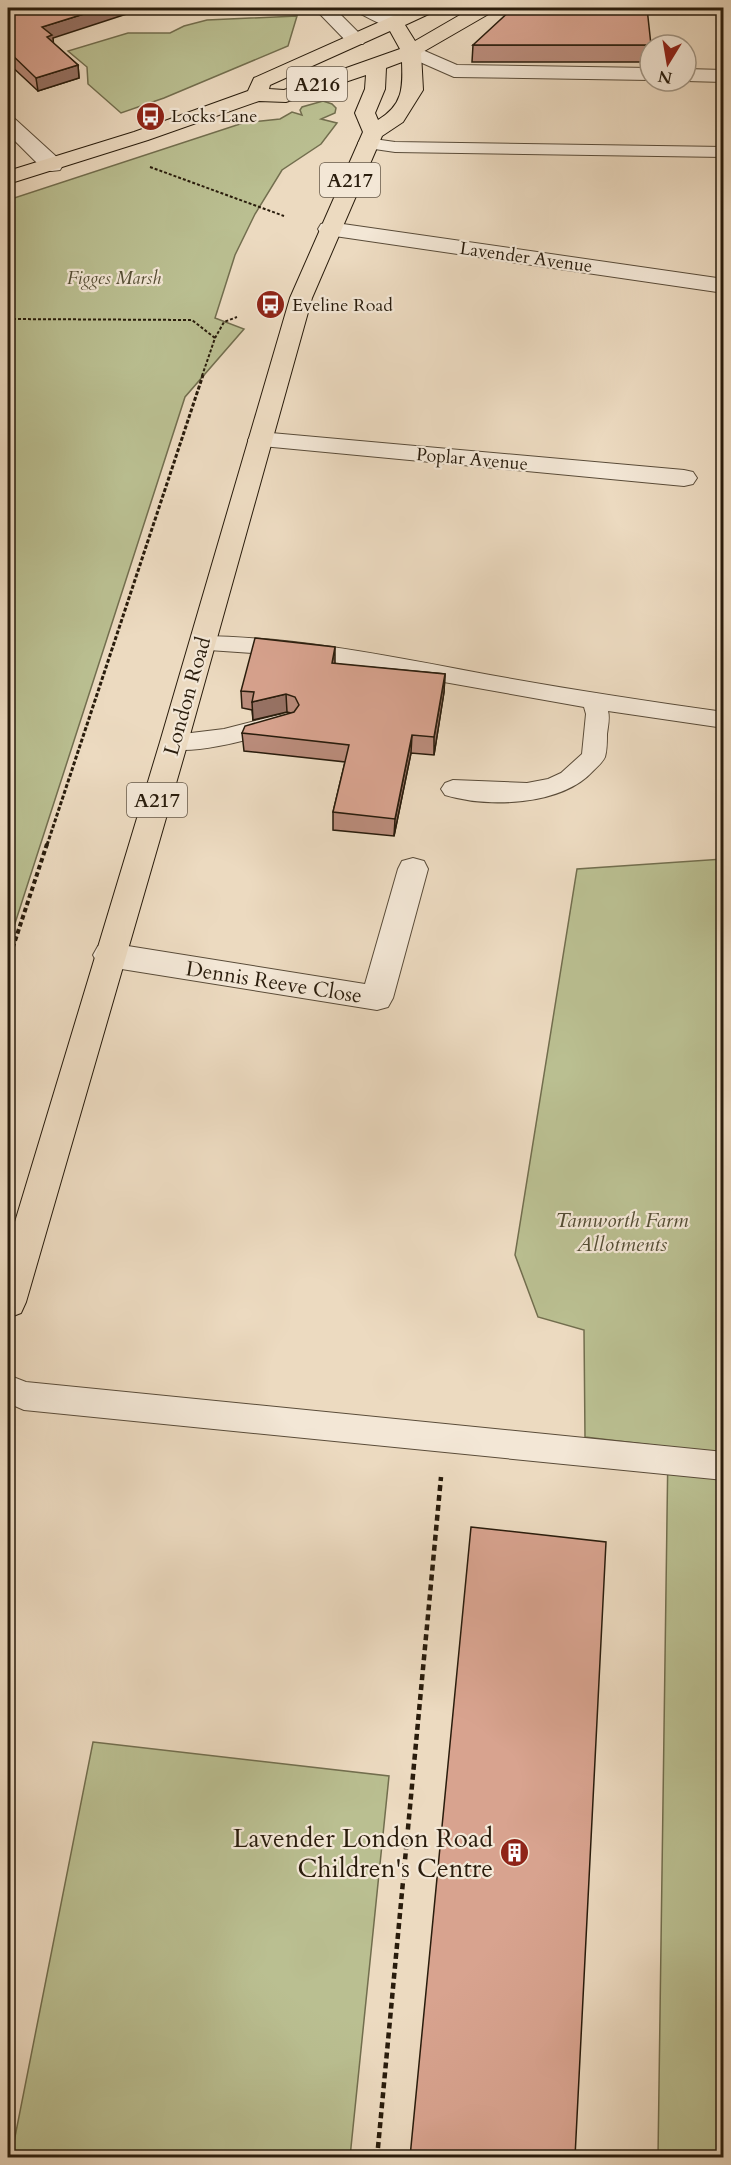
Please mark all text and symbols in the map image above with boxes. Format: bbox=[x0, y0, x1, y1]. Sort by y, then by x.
north arrow bbox=[638, 33, 698, 93]
text: N bbox=[656, 65, 674, 89]
road number: A216 bbox=[287, 67, 347, 101]
bus stop icon: Locks Lane bbox=[134, 100, 166, 132]
place label: Locks Lane bbox=[171, 104, 257, 129]
road number: A217 bbox=[320, 163, 380, 197]
street label: Lavender Avenue bbox=[458, 236, 594, 279]
park label: Figges Marsh bbox=[67, 266, 161, 291]
bus stop icon: Eveline Road bbox=[255, 289, 287, 321]
place label: Eveline Road bbox=[292, 293, 393, 318]
street label: Poplar Avenue bbox=[415, 442, 529, 477]
street label: London Road bbox=[157, 633, 218, 759]
road number: A217 bbox=[127, 783, 187, 817]
street label: Dennis Reeve Close bbox=[184, 954, 364, 1011]
park label: Tamworth Farm Allotments bbox=[555, 1206, 689, 1259]
place label: Lavender London Road Children's Centre bbox=[233, 1821, 493, 1886]
building icon: Lavender London Road Children's Centre bbox=[498, 1837, 530, 1869]

